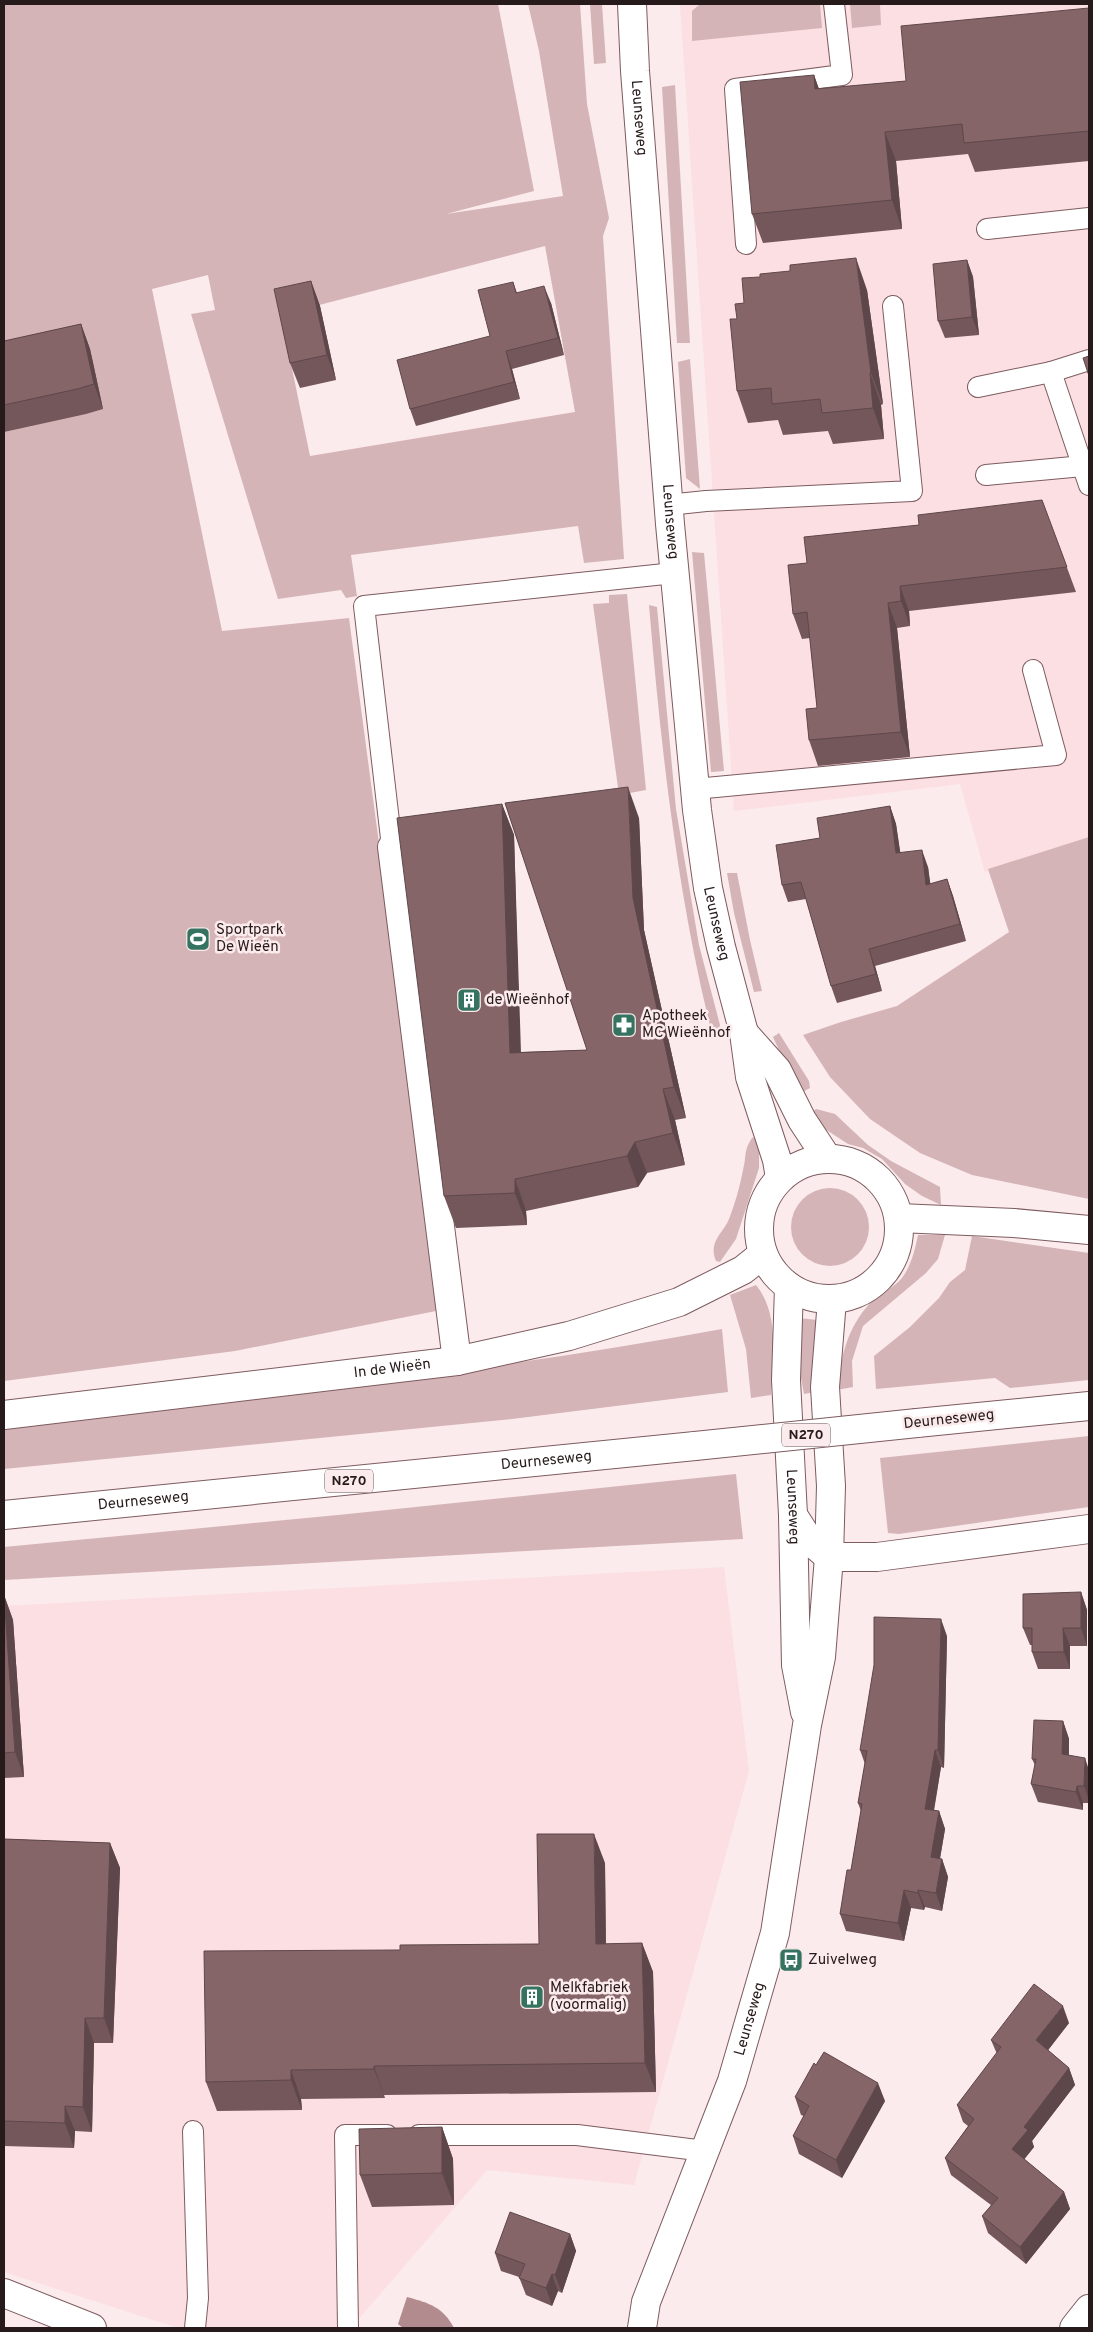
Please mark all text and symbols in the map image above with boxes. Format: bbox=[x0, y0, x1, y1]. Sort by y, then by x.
street label: Leunseweg bbox=[626, 79, 651, 156]
street label: Leunseweg bbox=[657, 483, 683, 560]
street label: Leunseweg bbox=[698, 885, 734, 963]
place label: Sportpark De Wieën bbox=[216, 921, 284, 957]
sports icon: Sportpark De Wieën bbox=[185, 926, 211, 952]
building icon: de Wieënhof bbox=[456, 987, 482, 1013]
place label: de Wieënhof bbox=[486, 991, 569, 1010]
place label: Apotheek MC Wieënhof bbox=[642, 1007, 730, 1043]
pharmacy icon: Apotheek MC Wieënhof bbox=[611, 1012, 637, 1038]
street label: In de Wieën bbox=[353, 1355, 432, 1383]
street label: Deurneseweg bbox=[903, 1406, 995, 1434]
road number: N270 bbox=[782, 1424, 830, 1446]
street label: Deurneseweg bbox=[500, 1447, 593, 1475]
street label: Leunseweg bbox=[781, 1469, 803, 1545]
road number: N270 bbox=[325, 1470, 373, 1492]
street label: Deurneseweg bbox=[97, 1487, 190, 1515]
bus stop icon: Zuivelweg bbox=[778, 1947, 804, 1973]
place label: Zuivelweg bbox=[808, 1951, 877, 1970]
place label: Melkfabriek (voormalig) bbox=[550, 1979, 629, 2015]
street label: Leunseweg bbox=[730, 1980, 770, 2058]
building icon: Melkfabriek (voormalig) bbox=[519, 1984, 545, 2010]

